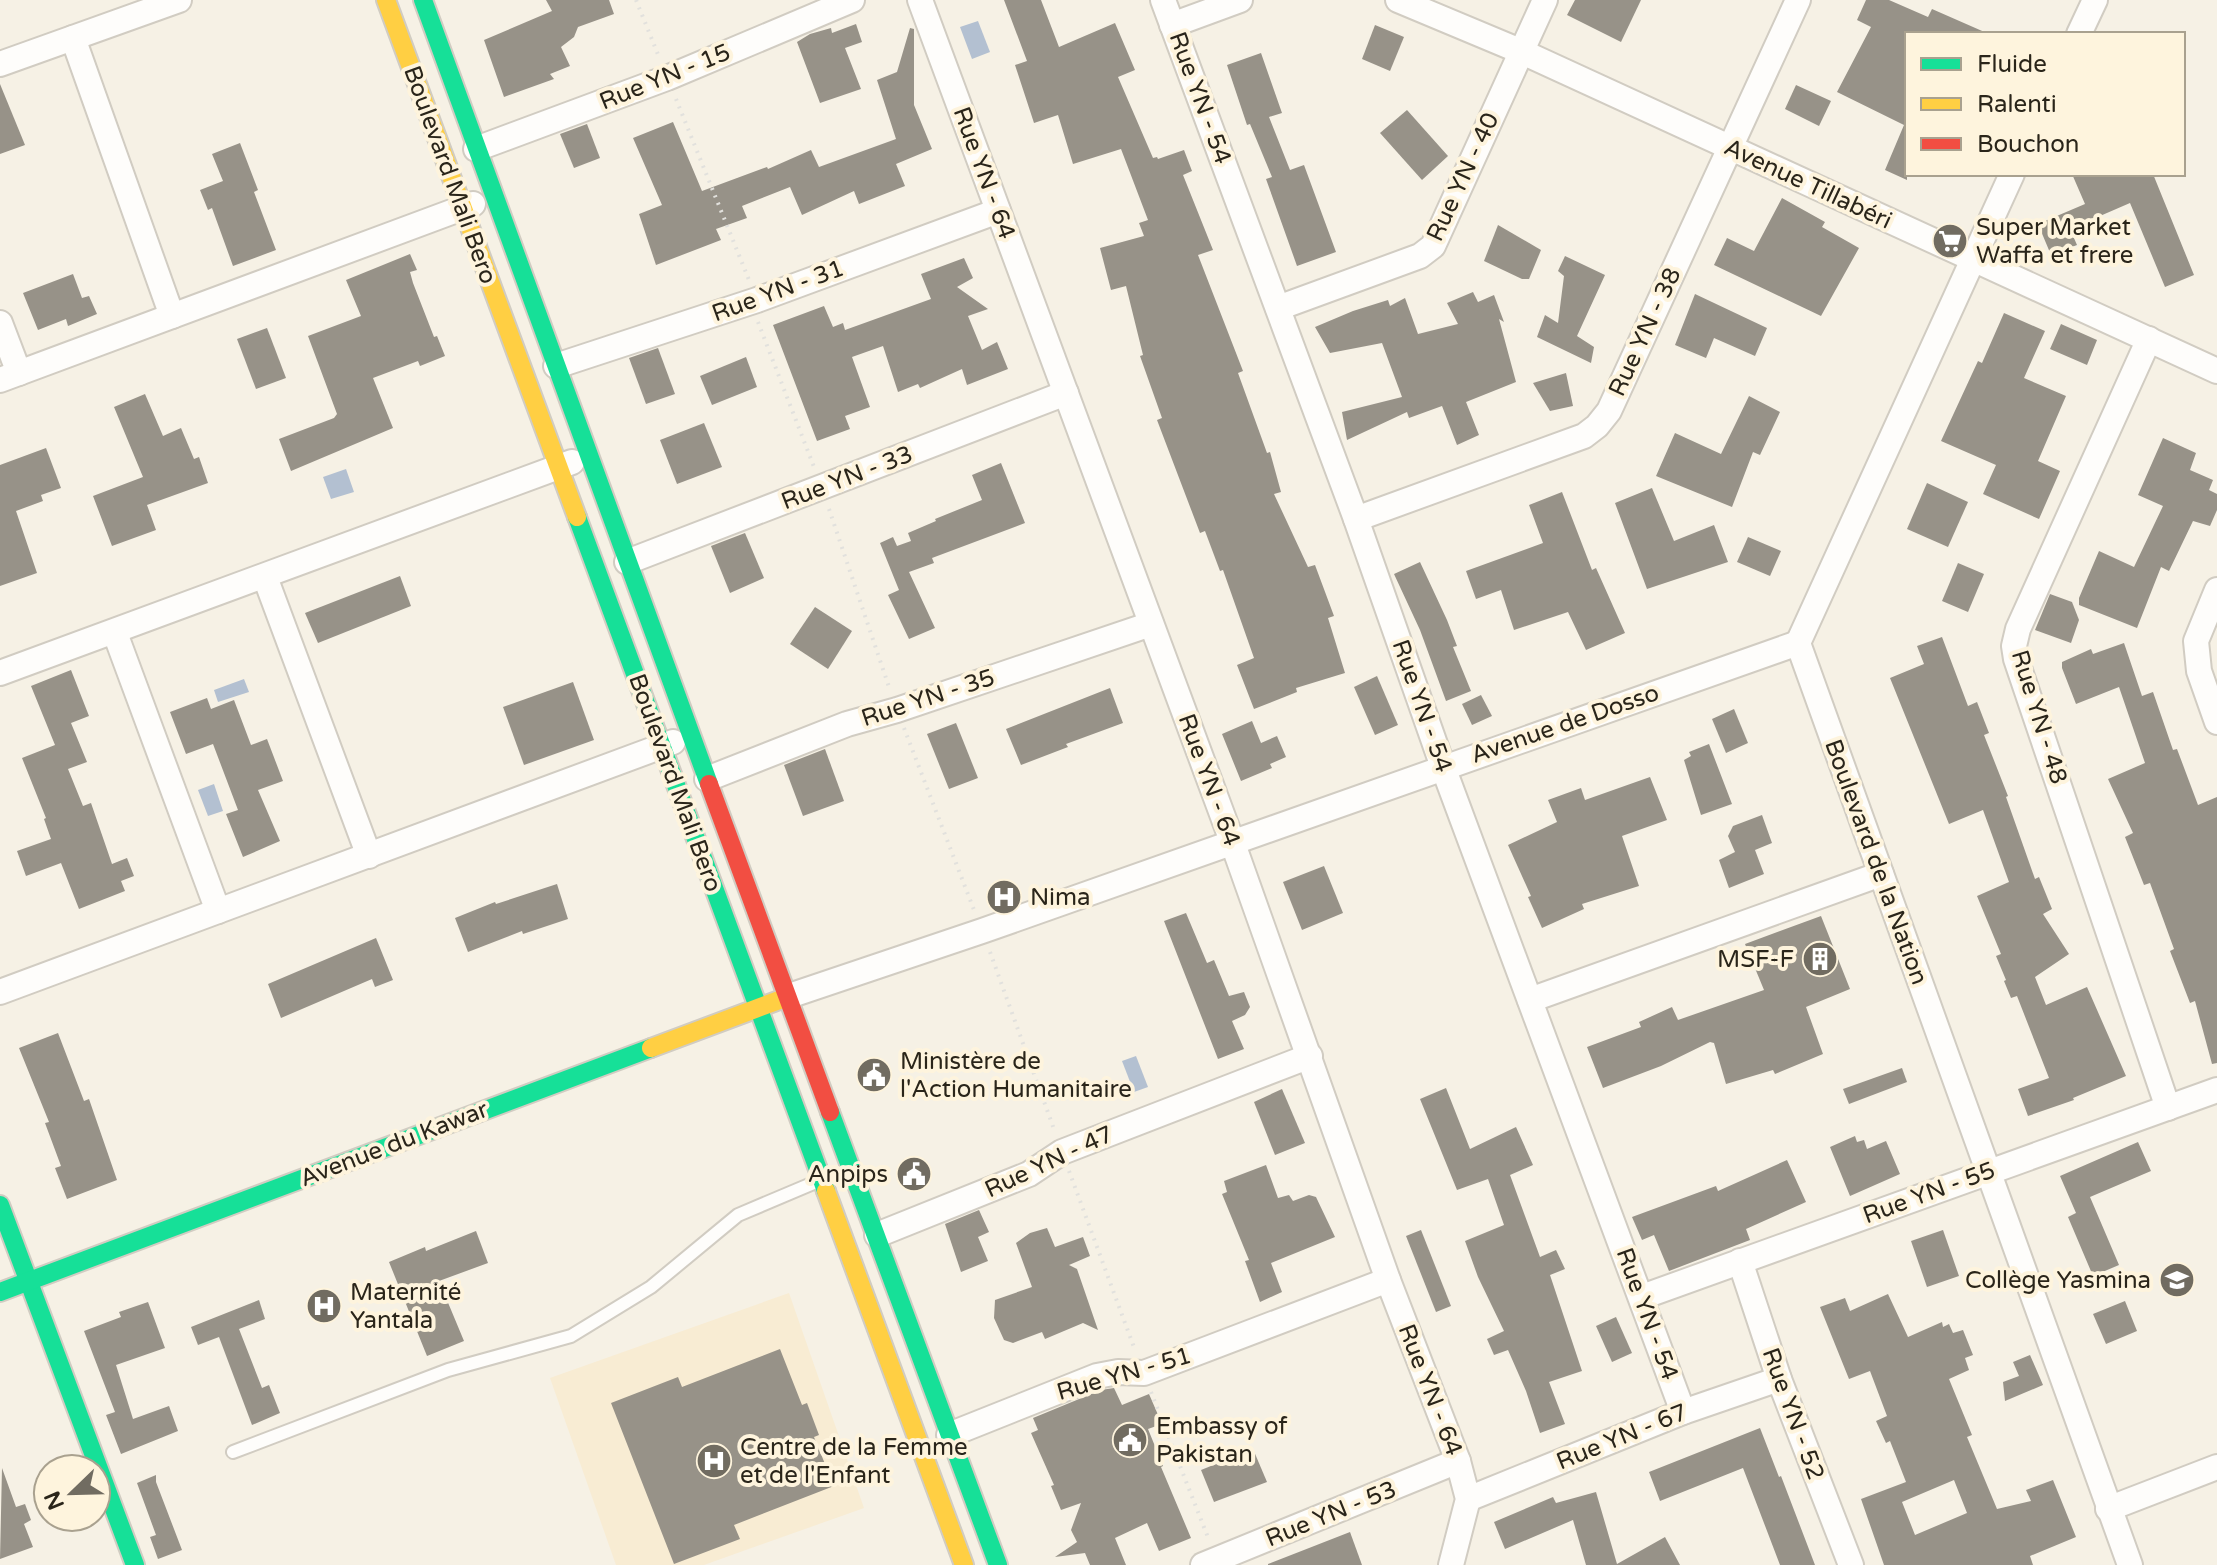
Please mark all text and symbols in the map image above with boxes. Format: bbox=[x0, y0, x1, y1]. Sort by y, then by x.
street label: Rue YN - 54 bbox=[1163, 28, 1237, 168]
legend bbox=[1905, 32, 2185, 176]
street label: Rue YN - 15 bbox=[595, 38, 735, 116]
text: Fluide bbox=[1977, 50, 2047, 79]
street label: Boulevard Mali Bero bbox=[397, 62, 503, 288]
text: Ralenti bbox=[1977, 90, 2057, 119]
street label: Rue YN - 64 bbox=[947, 103, 1021, 243]
street label: Rue YN - 40 bbox=[1421, 108, 1505, 246]
text: Bouchon bbox=[1977, 130, 2079, 159]
street label: Avenue Tillabéri bbox=[1719, 132, 1897, 236]
place label: Super Market Waffa et frere bbox=[1976, 213, 2133, 270]
supermarket icon: Super Market Waffa et frere bbox=[1931, 222, 1969, 260]
street label: Rue YN - 31 bbox=[708, 254, 848, 328]
street label: Rue YN - 38 bbox=[1603, 263, 1687, 401]
street label: Rue YN - 33 bbox=[777, 440, 917, 516]
street label: Rue YN - 54 bbox=[1386, 636, 1458, 776]
street label: Rue YN - 48 bbox=[2005, 647, 2073, 787]
street label: Rue YN - 35 bbox=[858, 663, 998, 733]
street label: Boulevard Mali Bero bbox=[622, 670, 728, 896]
street label: Avenue de Dosso bbox=[1467, 678, 1663, 770]
street label: Rue YN - 64 bbox=[1172, 710, 1246, 850]
street label: Boulevard de la Nation bbox=[1818, 735, 1934, 989]
hospital icon: Nima bbox=[985, 878, 1023, 916]
place label: Nima bbox=[1030, 883, 1091, 912]
building icon: MSF-F bbox=[1801, 940, 1839, 978]
place label: MSF-F bbox=[1717, 945, 1794, 974]
place label: Ministère de l'Action Humanitaire bbox=[900, 1047, 1132, 1104]
public building icon: Ministère de l'Action Humanitaire bbox=[855, 1056, 893, 1094]
street label: Avenue du Kawar bbox=[296, 1095, 493, 1193]
street label: Rue YN - 47 bbox=[980, 1120, 1118, 1204]
public building icon: Anpips bbox=[895, 1155, 933, 1193]
street label: Rue YN - 55 bbox=[1859, 1156, 1999, 1230]
place label: Anpips bbox=[808, 1160, 888, 1189]
street label: Rue YN - 54 bbox=[1610, 1244, 1684, 1384]
school or university icon: Collège Yasmina bbox=[2158, 1261, 2196, 1299]
place label: Collège Yasmina bbox=[1965, 1266, 2151, 1295]
place label: Maternité Yantala bbox=[350, 1278, 461, 1335]
hospital icon: Maternité Yantala bbox=[305, 1287, 343, 1325]
street label: Rue YN - 64 bbox=[1392, 1320, 1468, 1460]
street label: Rue YN - 51 bbox=[1053, 1341, 1195, 1407]
street label: Rue YN - 52 bbox=[1756, 1344, 1830, 1484]
street label: Rue YN - 67 bbox=[1552, 1398, 1692, 1476]
place label: Embassy of Pakistan bbox=[1156, 1412, 1288, 1469]
public building icon: Embassy of Pakistan bbox=[1111, 1421, 1149, 1459]
place label: Centre de la Femme et de l'Enfant bbox=[740, 1433, 968, 1490]
hospital icon: Centre de la Femme et de l'Enfant bbox=[695, 1442, 733, 1480]
north arrow bbox=[32, 1453, 112, 1533]
street label: Rue YN - 53 bbox=[1261, 1475, 1401, 1553]
text: N bbox=[39, 1487, 70, 1514]

